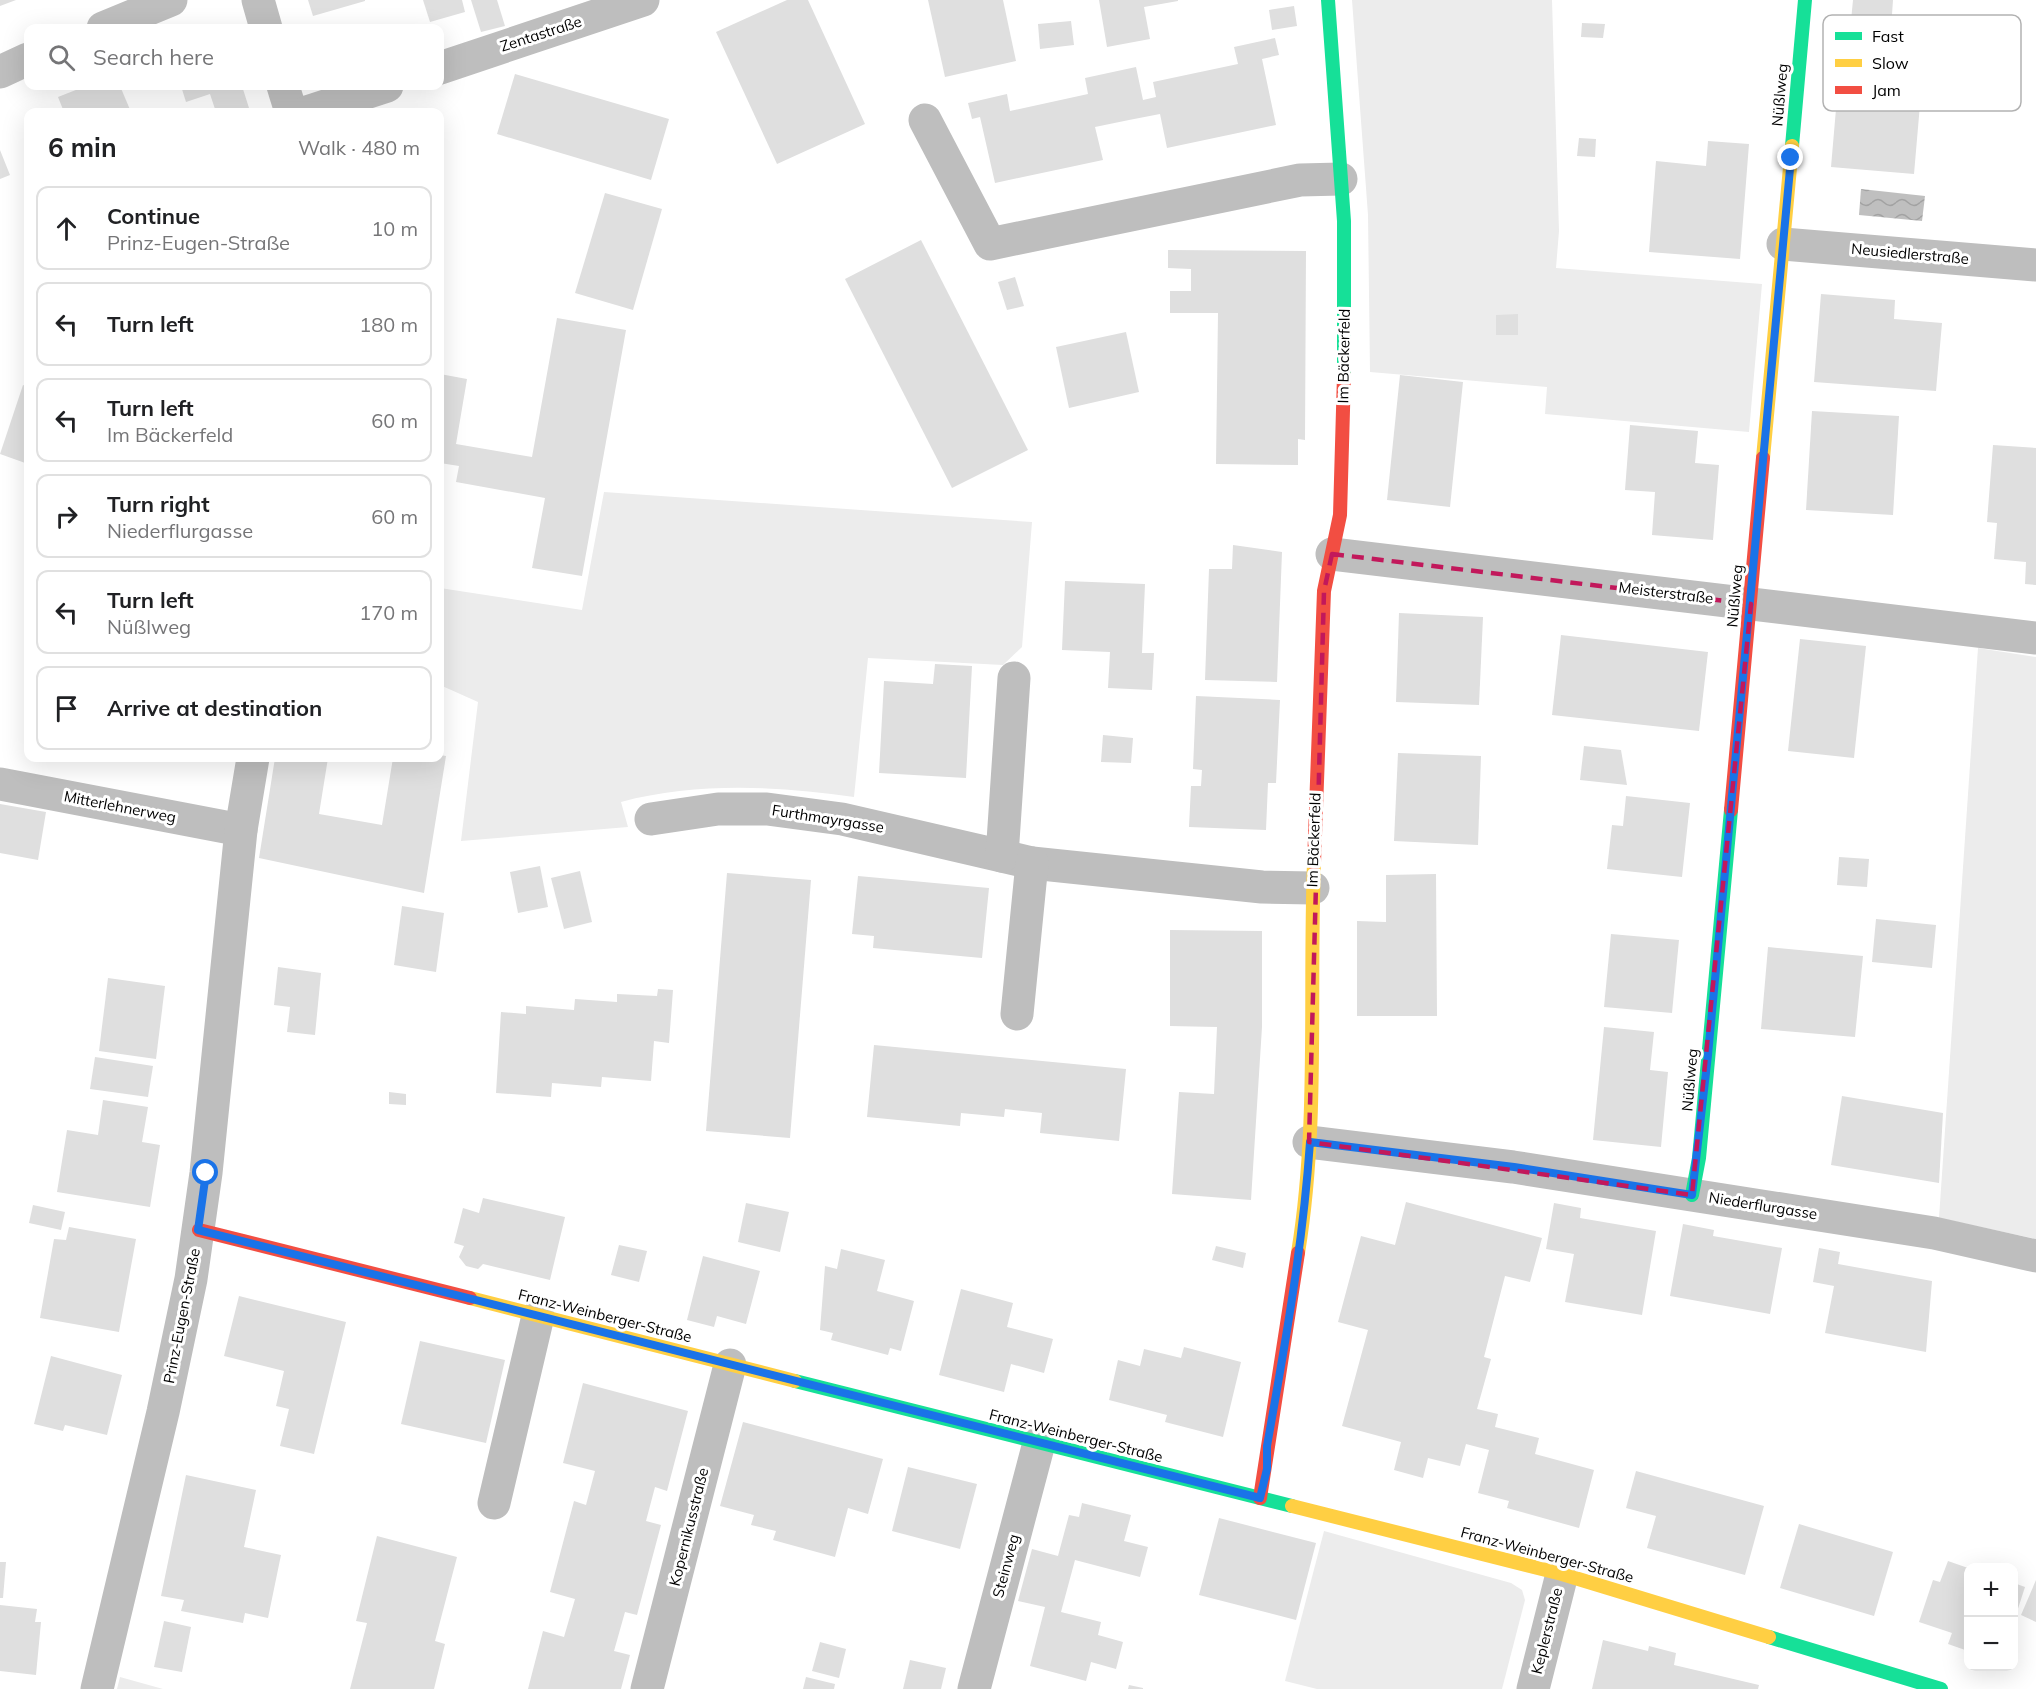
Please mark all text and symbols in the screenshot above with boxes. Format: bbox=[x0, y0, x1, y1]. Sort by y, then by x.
street label: Zentastraße bbox=[498, 11, 584, 56]
legend bbox=[1823, 15, 2021, 111]
search box bbox=[24, 24, 444, 90]
text: Fast bbox=[1872, 26, 1904, 46]
icon: search bbox=[45, 41, 78, 74]
text: Search here bbox=[93, 43, 214, 71]
text: Slow bbox=[1872, 53, 1909, 73]
street label: Nüßlweg bbox=[1767, 63, 1792, 127]
text: Jam bbox=[1872, 80, 1901, 100]
text: 6 min bbox=[48, 131, 117, 164]
text: Walk · 480 m bbox=[298, 135, 420, 160]
route end bbox=[1777, 144, 1803, 170]
text: Continue bbox=[107, 202, 200, 230]
icon: ahead bbox=[50, 212, 83, 245]
text: 10 m bbox=[371, 216, 418, 241]
text: Prinz-Eugen-Straße bbox=[107, 230, 290, 255]
street label: Neusiedlerstraße bbox=[1850, 239, 1970, 268]
icon: left bbox=[50, 308, 83, 341]
street label: Im Bäckerfeld bbox=[1333, 308, 1354, 404]
text: Turn left bbox=[107, 310, 194, 338]
text: 180 m bbox=[359, 312, 418, 337]
text: Turn left bbox=[107, 394, 194, 422]
icon: left bbox=[50, 404, 83, 437]
text: 60 m bbox=[371, 408, 418, 433]
text: Im Bäckerfeld bbox=[107, 422, 233, 447]
text: Turn right bbox=[107, 490, 210, 518]
icon: right bbox=[50, 500, 83, 533]
text: 60 m bbox=[371, 504, 418, 529]
text: Niederflurgasse bbox=[107, 518, 253, 543]
street label: Nüßlweg bbox=[1722, 564, 1747, 628]
street label: Meisterstraße bbox=[1618, 577, 1715, 608]
text: Turn left bbox=[107, 586, 194, 614]
icon: left bbox=[50, 596, 83, 629]
text: 170 m bbox=[359, 600, 418, 625]
text: Nüßlweg bbox=[107, 614, 191, 639]
icon: arrive bbox=[50, 692, 83, 725]
text: Arrive at destination bbox=[107, 694, 322, 722]
street label: Mitterlehnerweg bbox=[62, 786, 178, 827]
street label: Im Bäckerfeld bbox=[1302, 792, 1325, 888]
street label: Furthmayrgasse bbox=[771, 800, 886, 837]
street label: Nüßlweg bbox=[1677, 1048, 1702, 1112]
route start bbox=[192, 1159, 218, 1185]
street label: Niederflurgasse bbox=[1707, 1188, 1819, 1223]
street label: Prinz-Eugen-Straße bbox=[159, 1247, 204, 1385]
street label: Franz-Weinberger-Straße bbox=[516, 1285, 694, 1346]
street label: Franz-Weinberger-Straße bbox=[987, 1405, 1165, 1466]
street label: Kopernikusstraße bbox=[665, 1466, 712, 1588]
street label: Franz-Weinberger-Straße bbox=[1459, 1522, 1636, 1587]
street label: Steinweg bbox=[988, 1532, 1023, 1600]
map controls bbox=[1964, 1563, 2018, 1671]
button: + bbox=[1964, 1563, 2018, 1617]
street label: Keplerstraße bbox=[1527, 1586, 1566, 1676]
button: − bbox=[1964, 1617, 2018, 1671]

